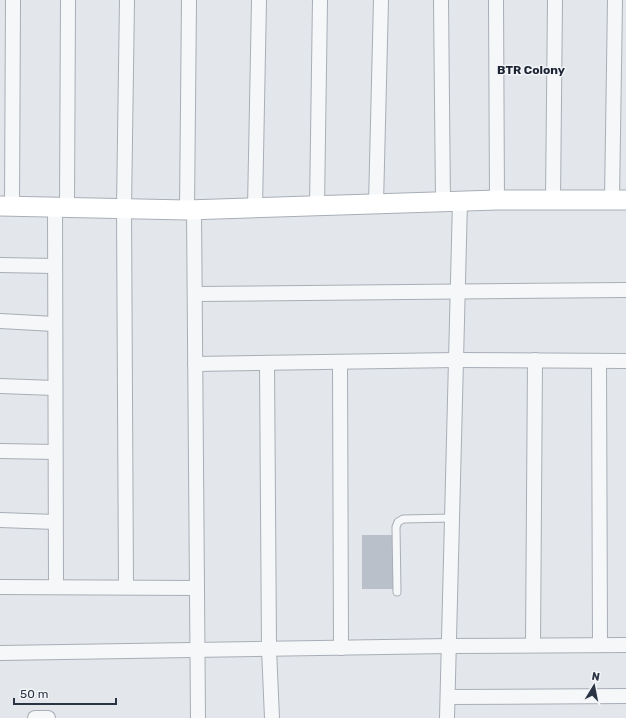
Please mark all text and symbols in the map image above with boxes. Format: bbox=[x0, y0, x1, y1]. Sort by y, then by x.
district label: BTR Colony bbox=[497, 63, 565, 77]
north arrow bbox=[574, 666, 614, 706]
text: N bbox=[591, 670, 601, 684]
scale bar bbox=[14, 680, 116, 706]
text: 50 m bbox=[20, 687, 48, 701]

